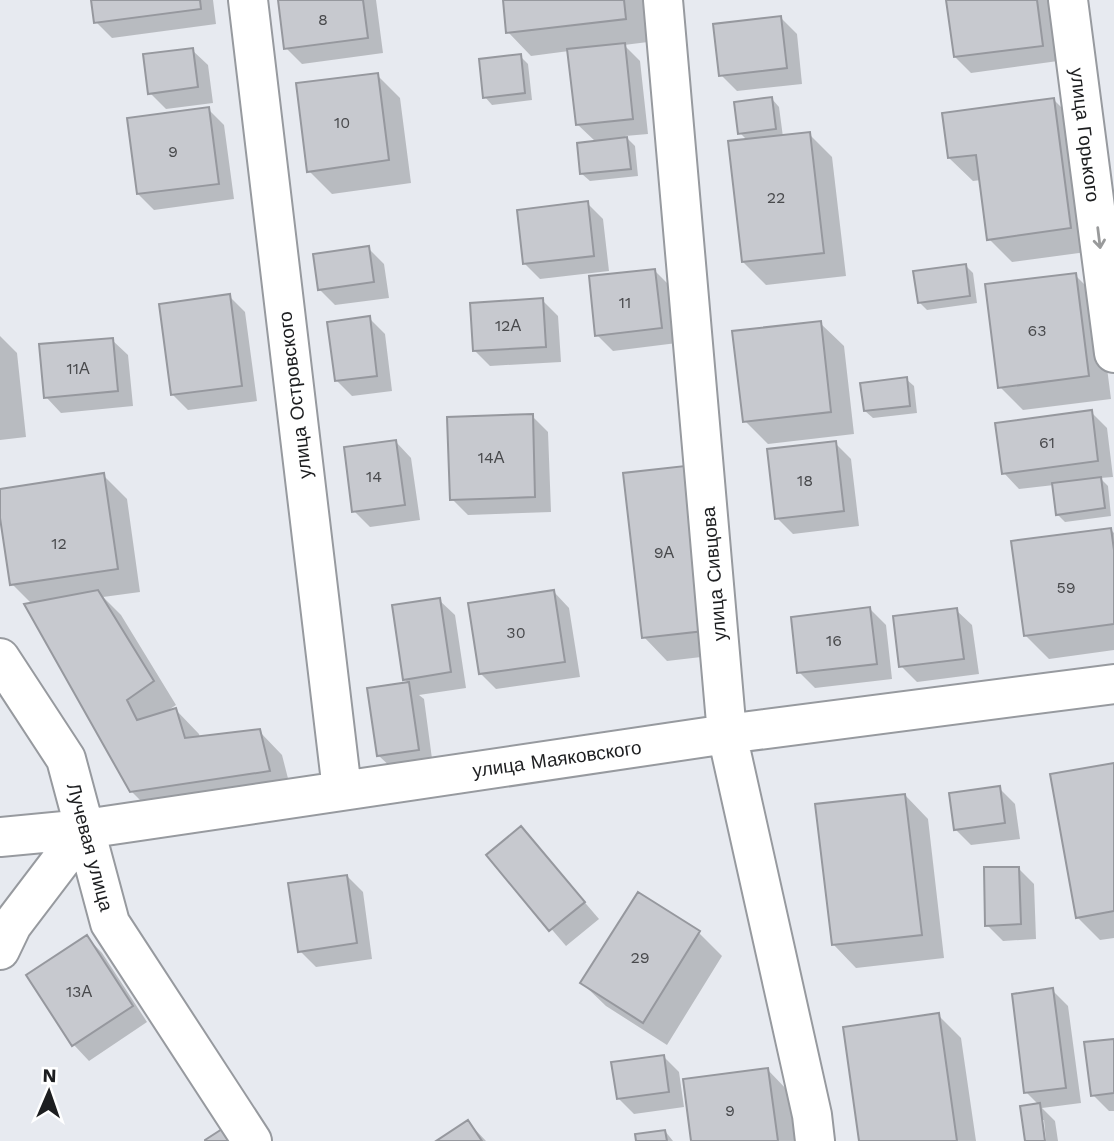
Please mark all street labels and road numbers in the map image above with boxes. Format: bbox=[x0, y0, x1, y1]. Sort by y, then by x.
street label: улица Горького bbox=[1065, 67, 1105, 203]
street label: улица Островского bbox=[273, 310, 317, 480]
street label: улица Сивцова bbox=[697, 505, 731, 642]
street label: улица Маяковского bbox=[471, 736, 643, 782]
street label: Лучевая улица bbox=[62, 780, 118, 914]

